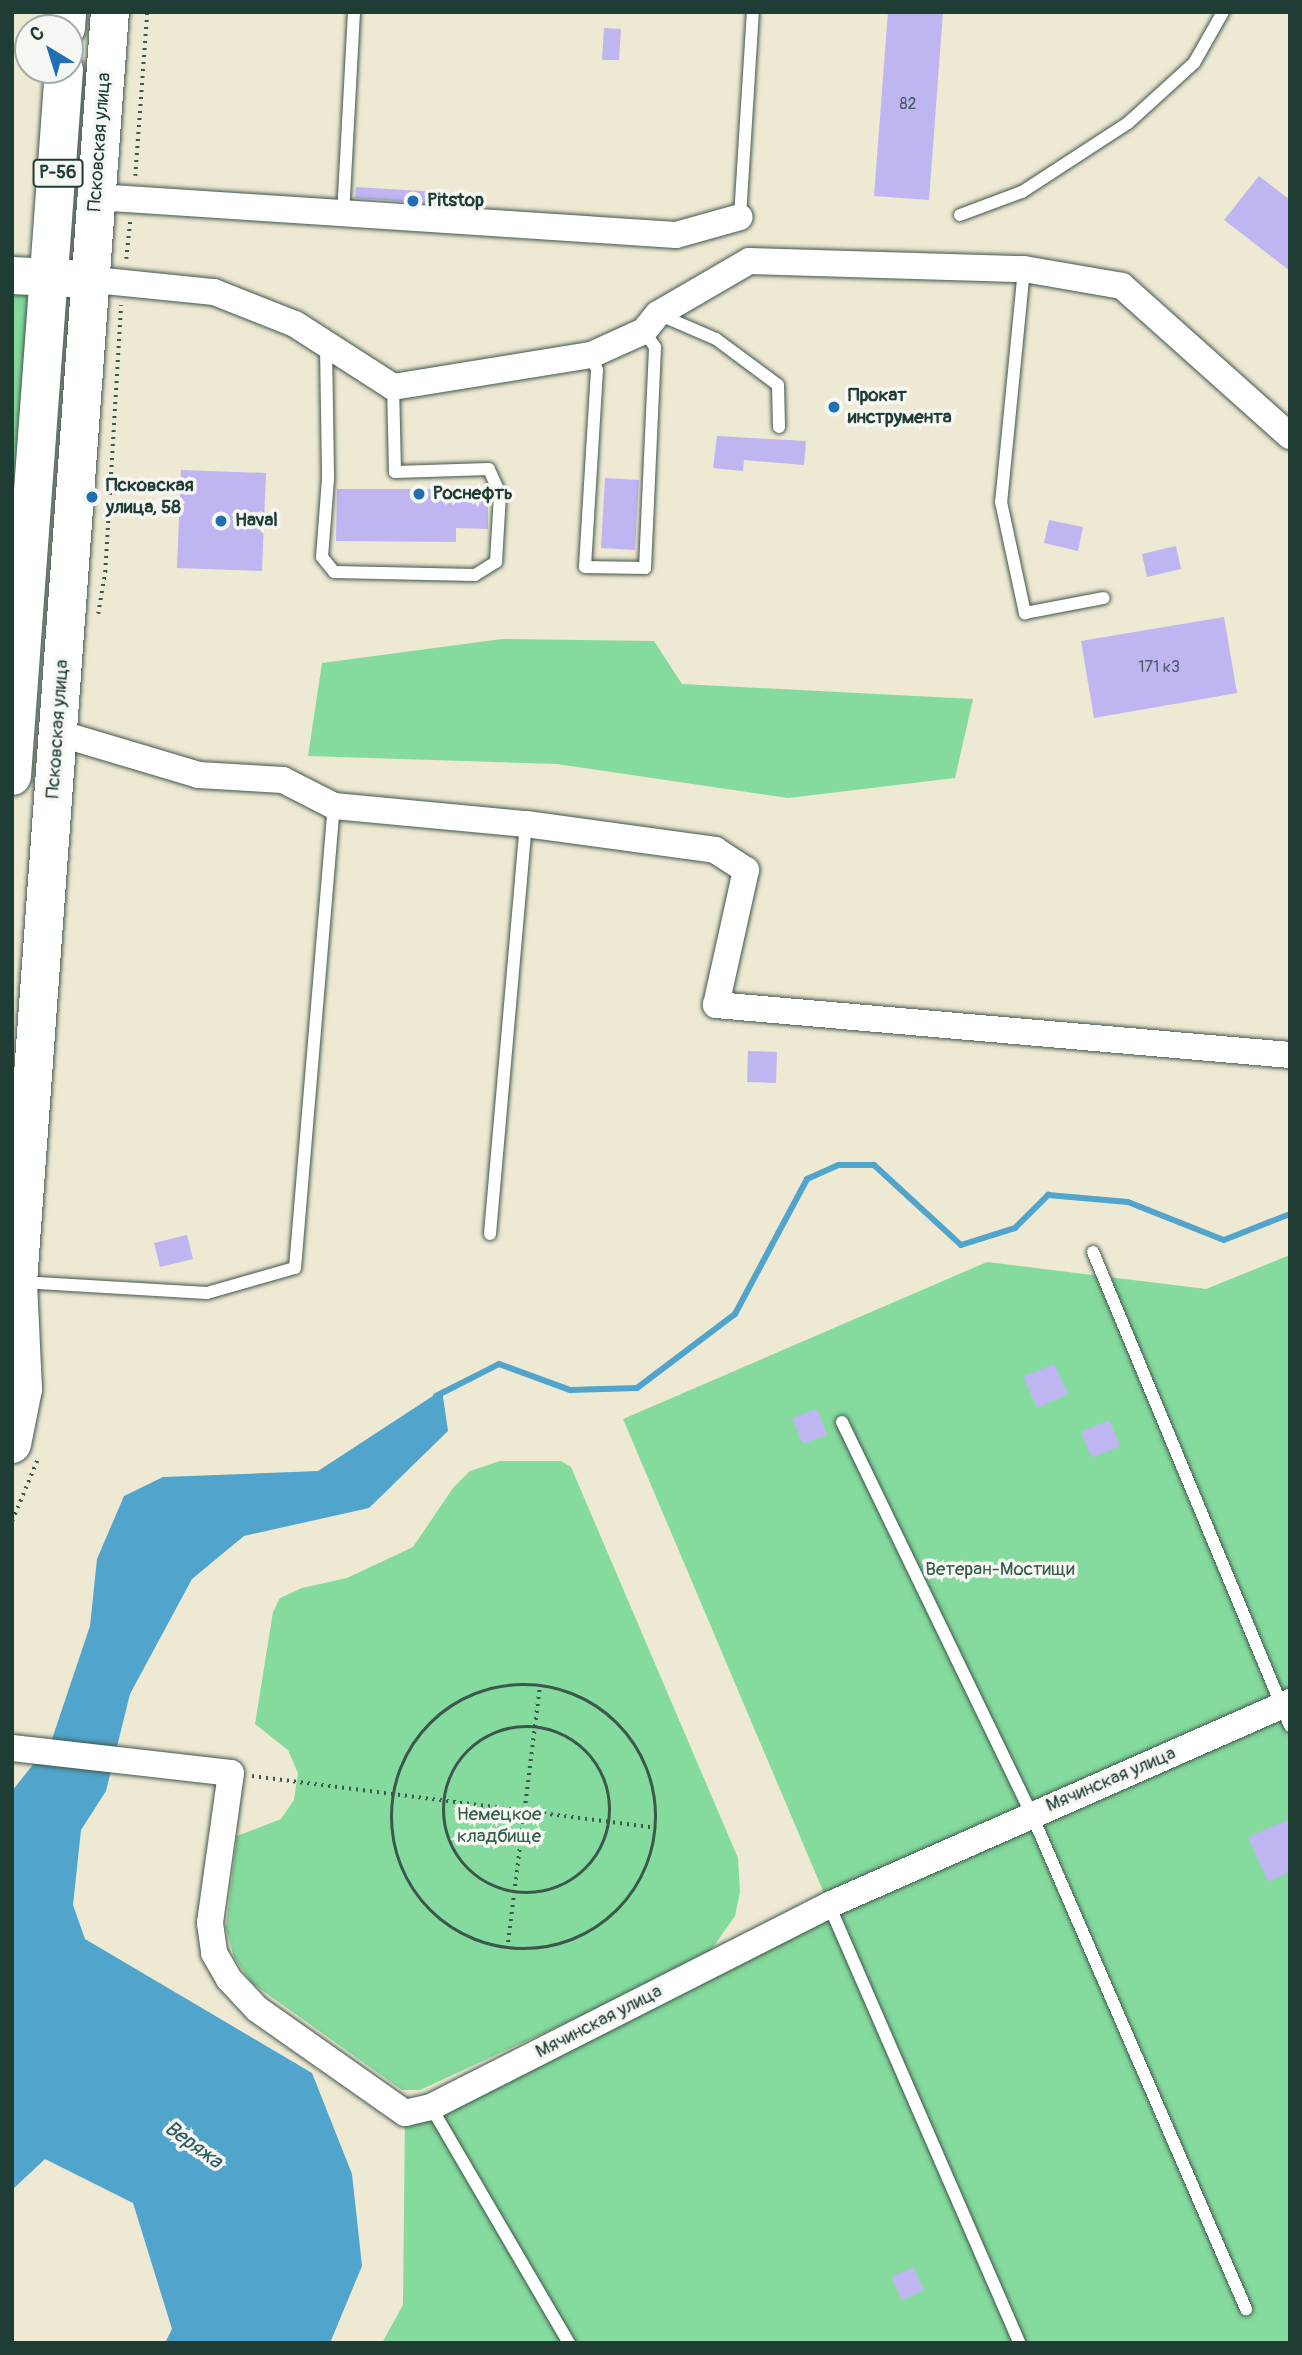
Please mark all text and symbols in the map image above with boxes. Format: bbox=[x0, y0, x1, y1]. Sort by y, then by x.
north arrow bbox=[14, 14, 84, 84]
text: С bbox=[25, 21, 49, 47]
street label: Псковская улица bbox=[84, 72, 116, 212]
house number: 82 bbox=[899, 94, 917, 114]
road number: Р-56 bbox=[32, 158, 84, 188]
place label: Pitstop bbox=[427, 190, 484, 212]
marker: Pitstop bbox=[405, 193, 421, 209]
place label: Прокат инструмента bbox=[848, 385, 952, 429]
marker: Прокат инструмента bbox=[826, 399, 842, 415]
place label: Псковская улица, 58 bbox=[106, 475, 194, 519]
place label: Роснефть bbox=[433, 483, 513, 505]
marker: Роснефть bbox=[411, 486, 427, 502]
marker: Псковская улица, 58 bbox=[84, 489, 100, 505]
place label: Haval bbox=[235, 510, 278, 532]
marker: Haval bbox=[213, 513, 229, 529]
house number: 171 к3 bbox=[1138, 657, 1180, 677]
street label: Псковская улица bbox=[42, 659, 74, 799]
park label: Ветеран-Мостищи bbox=[925, 1559, 1075, 1581]
street label: Мячинская улица bbox=[1043, 1742, 1179, 1818]
park label: Немецкое кладбище bbox=[457, 1804, 541, 1848]
street label: Мячинская улица bbox=[532, 1980, 666, 2064]
water label: Веряжа bbox=[159, 2116, 227, 2174]

